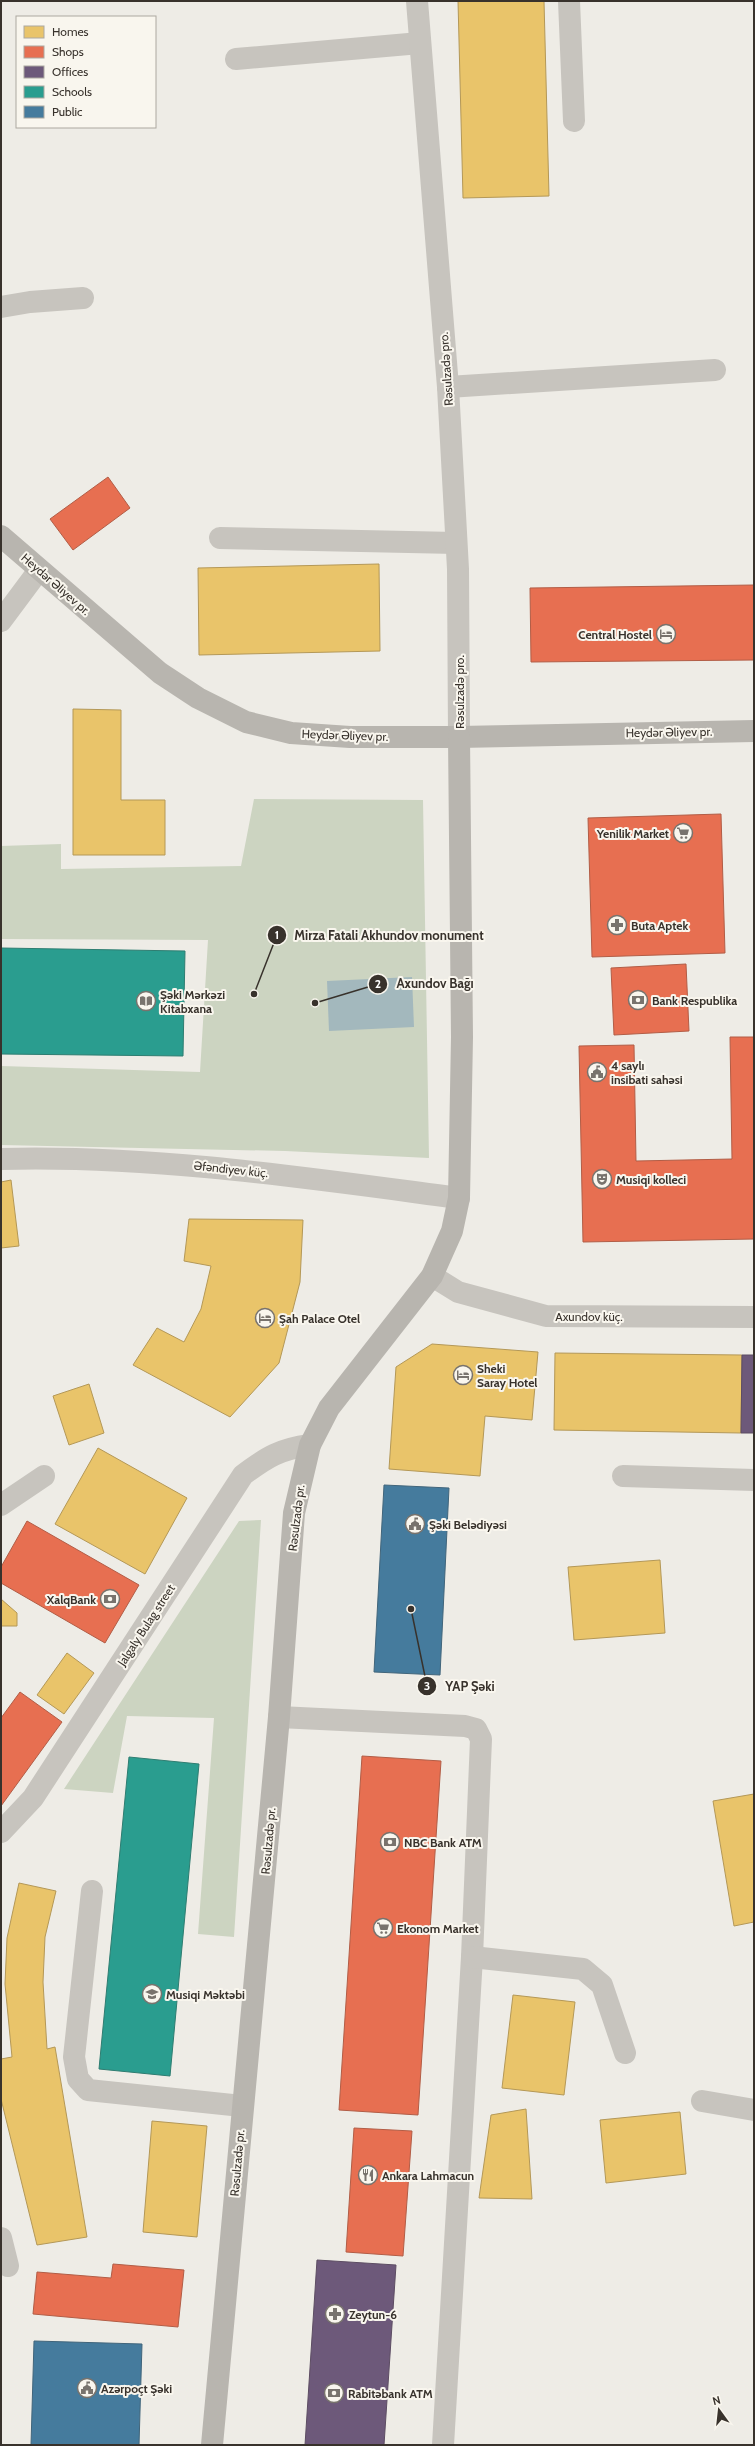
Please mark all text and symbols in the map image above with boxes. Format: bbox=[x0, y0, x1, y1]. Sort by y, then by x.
legend bbox=[16, 16, 156, 128]
text: Homes bbox=[52, 24, 89, 39]
text: Shops bbox=[52, 44, 84, 59]
text: Offices bbox=[52, 64, 88, 79]
text: Schools bbox=[52, 84, 92, 99]
text: Public bbox=[52, 104, 83, 119]
street label: Rəsulzadə pro. bbox=[436, 332, 456, 406]
street label: Heydər Əliyev pr. bbox=[18, 550, 94, 618]
hotel icon: Central Hostel bbox=[655, 623, 677, 645]
place label: Central Hostel bbox=[578, 627, 652, 642]
street label: Rəsulzadə pro. bbox=[452, 655, 467, 729]
street label: Heydər Əliyev pr. bbox=[626, 724, 712, 740]
street label: Heydər Əliyev pr. bbox=[301, 726, 389, 744]
supermarket icon: Yenilik Market bbox=[672, 822, 694, 844]
place label: Yenilik Market bbox=[596, 826, 669, 841]
pharmacy icon: Buta Aptek bbox=[606, 914, 628, 936]
place label: Buta Aptek bbox=[631, 918, 688, 933]
callout: Mirza Fatali Akhundov monument bbox=[267, 923, 492, 948]
text: 1 bbox=[275, 927, 279, 942]
text: Mirza Fatali Akhundov monument bbox=[294, 927, 484, 943]
callout: Axundov Bağı bbox=[368, 971, 481, 996]
text: Axundov Bağı bbox=[396, 975, 474, 991]
text: 2 bbox=[375, 976, 381, 991]
place label: Şəki Mərkəzi Kitabxana bbox=[160, 987, 225, 1016]
bank icon: Bank Respublika bbox=[627, 989, 649, 1011]
library icon: Şəki Mərkəzi Kitabxana bbox=[135, 990, 157, 1012]
place label: Bank Respublika bbox=[652, 993, 737, 1008]
place label: 4 saylı insibati sahəsi bbox=[611, 1058, 683, 1087]
public building icon: 4 saylı insibati sahəsi bbox=[586, 1061, 608, 1083]
street label: Əfəndiyev küç. bbox=[193, 1158, 269, 1180]
theatre icon: Musiqi kolleci bbox=[591, 1168, 613, 1190]
place label: Musiqi kolleci bbox=[616, 1172, 686, 1187]
hotel icon: Şah Palace Otel bbox=[254, 1307, 276, 1329]
street label: Axundov küç. bbox=[555, 1309, 623, 1324]
place label: Şah Palace Otel bbox=[279, 1311, 360, 1326]
place label: Sheki Saray Hotel bbox=[477, 1361, 538, 1390]
hotel icon: Sheki Saray Hotel bbox=[452, 1364, 474, 1386]
street label: Rəsulzadə pr. bbox=[284, 1484, 308, 1552]
public building icon: Şəki Belədiyəsi bbox=[404, 1513, 426, 1535]
place label: Şəki Belədiyəsi bbox=[429, 1517, 507, 1532]
street label: Jalgaly Bulag street bbox=[113, 1581, 178, 1670]
bank icon: XalqBank bbox=[99, 1588, 121, 1610]
place label: XalqBank bbox=[46, 1592, 96, 1607]
callout: YAP Şəki bbox=[417, 1674, 503, 1699]
text: 3 bbox=[424, 1678, 430, 1693]
text: YAP Şəki bbox=[444, 1678, 495, 1694]
street label: Rəsulzadə pr. bbox=[258, 1807, 278, 1875]
bank icon: NBC Bank ATM bbox=[379, 1831, 401, 1853]
place label: NBC Bank ATM bbox=[404, 1835, 482, 1850]
supermarket icon: Ekonom Market bbox=[372, 1917, 394, 1939]
place label: Ekonom Market bbox=[397, 1921, 479, 1936]
school or university icon: Musiqi Məktəbi bbox=[141, 1983, 163, 2005]
place label: Musiqi Məktəbi bbox=[166, 1987, 245, 2002]
street label: Rəsulzadə pr. bbox=[227, 2129, 247, 2197]
restaurant icon: Ankara Lahmacun bbox=[357, 2164, 379, 2186]
place label: Ankara Lahmacun bbox=[382, 2168, 474, 2183]
pharmacy icon: Zeytun-6 bbox=[324, 2303, 346, 2325]
place label: Zeytun-6 bbox=[349, 2307, 397, 2322]
public building icon: Azərpoçt Şəki bbox=[76, 2377, 98, 2399]
place label: Azərpoçt Şəki bbox=[101, 2381, 172, 2396]
bank icon: Rabitəbank ATM bbox=[323, 2382, 345, 2404]
place label: Rabitəbank ATM bbox=[348, 2386, 433, 2401]
north arrow bbox=[699, 2390, 739, 2430]
text: N bbox=[711, 2393, 722, 2408]

